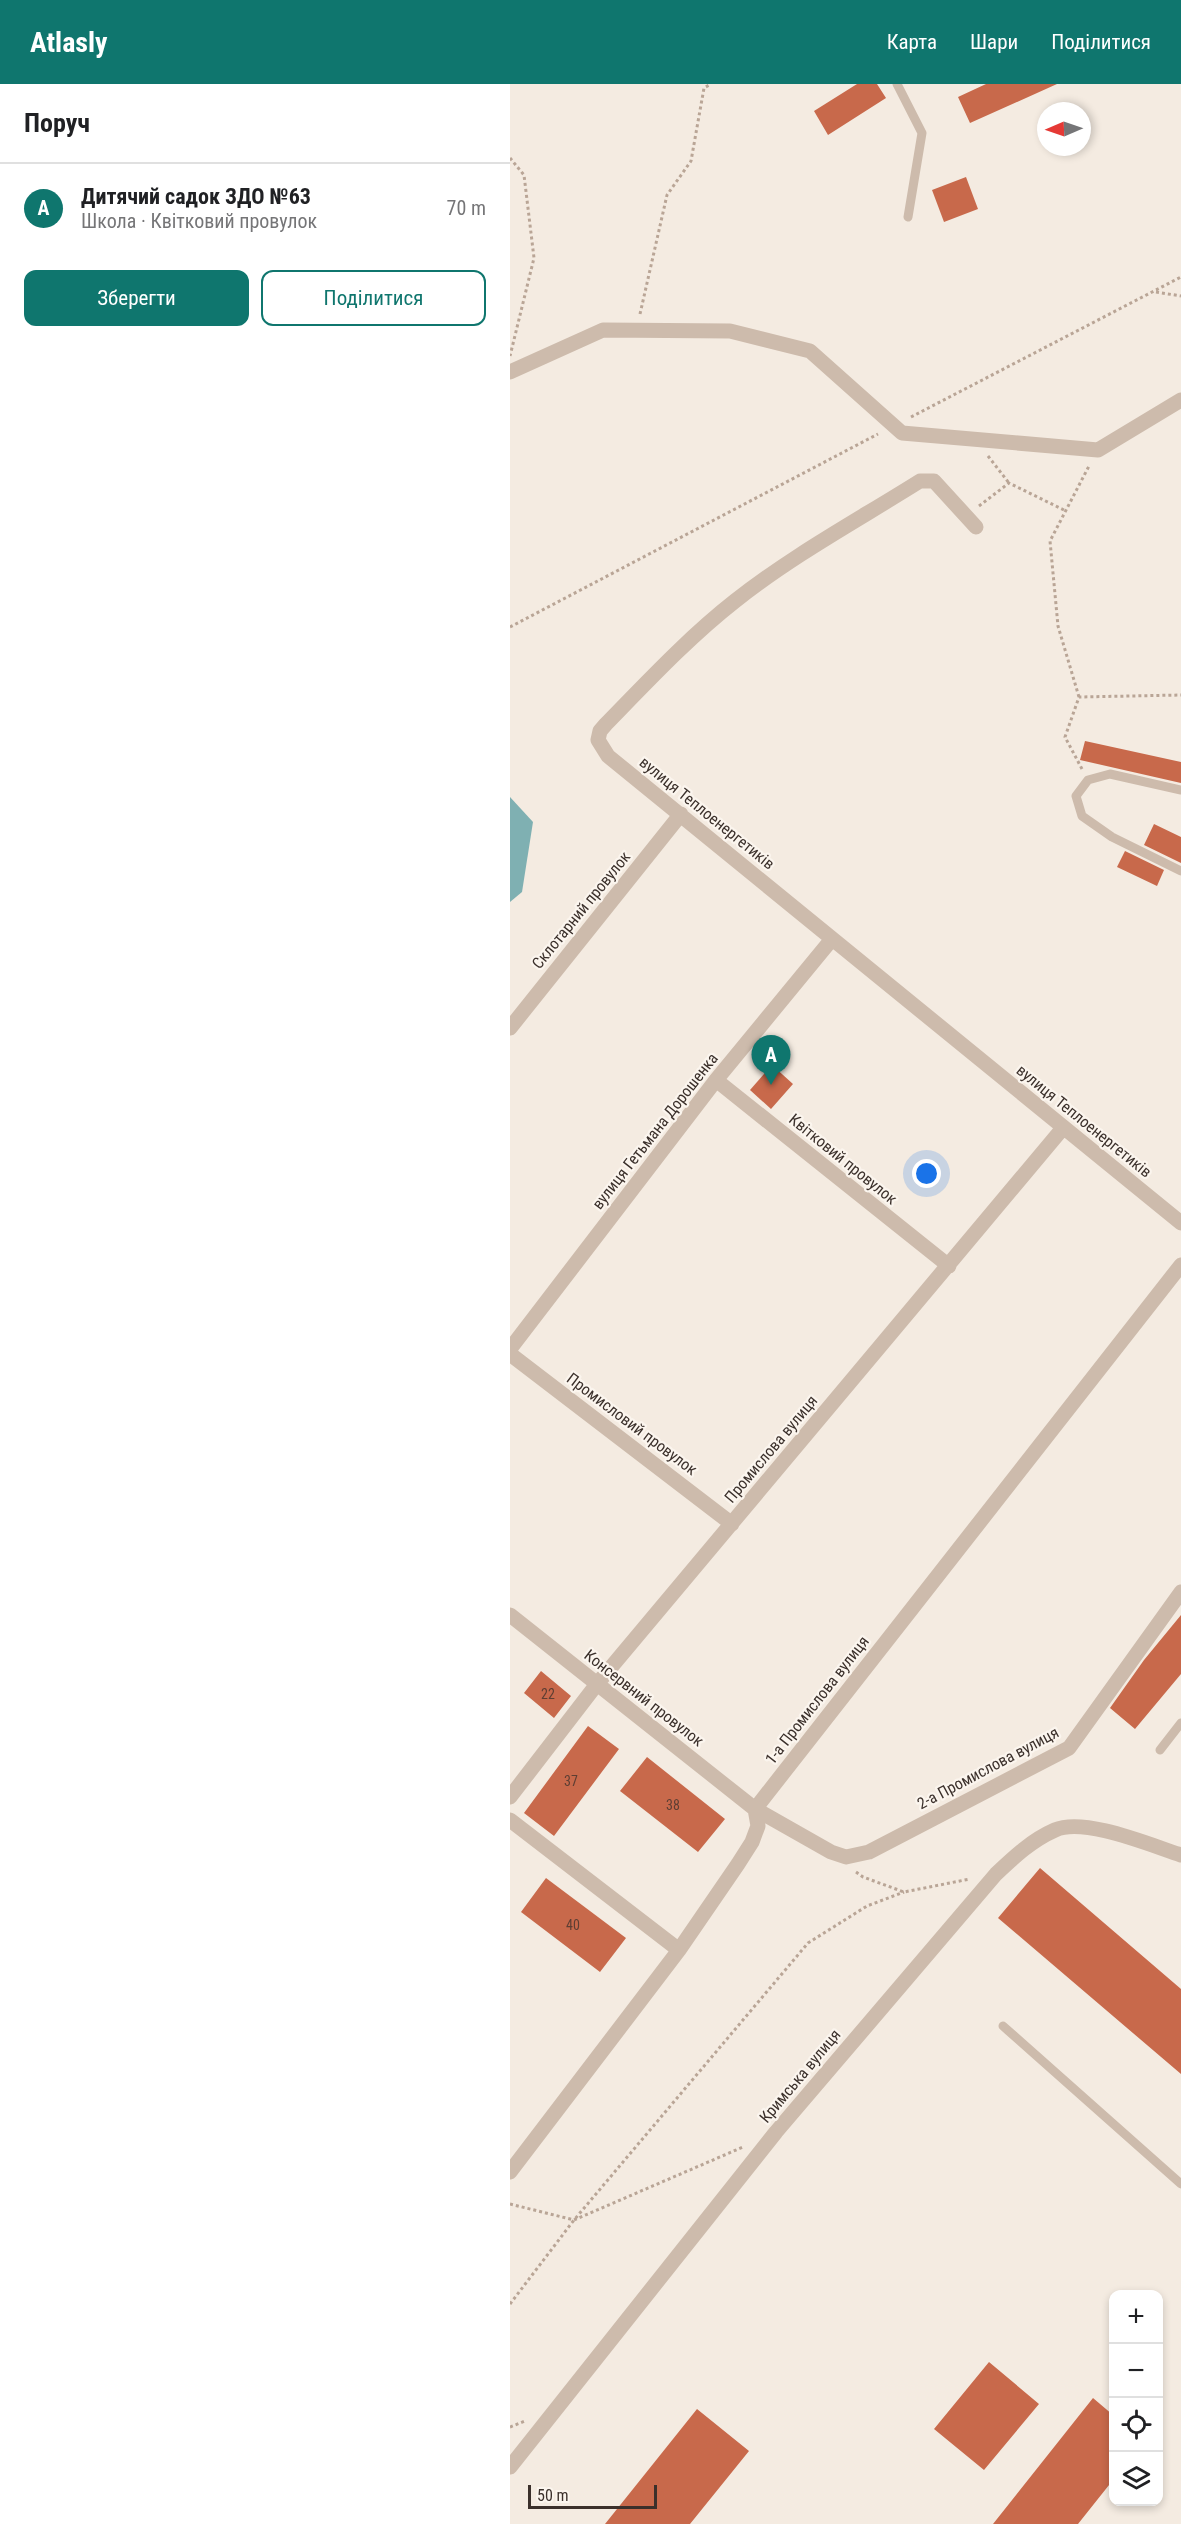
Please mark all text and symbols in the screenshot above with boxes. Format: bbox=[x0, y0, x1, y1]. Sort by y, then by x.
text: Atlasly bbox=[30, 26, 108, 59]
text: Карта bbox=[887, 30, 937, 54]
text: Шари bbox=[970, 30, 1018, 54]
text: Поділитися bbox=[1051, 30, 1151, 54]
north arrow bbox=[1037, 102, 1091, 156]
text: Поруч bbox=[24, 108, 90, 138]
text: Дитячий садок ЗДО №63 bbox=[81, 184, 311, 209]
text: A bbox=[38, 196, 49, 220]
text: 70 m bbox=[447, 196, 486, 220]
text: Школа · Квітковий провулок bbox=[81, 209, 317, 233]
button: Зберегти bbox=[24, 270, 249, 326]
button: Поділитися bbox=[261, 270, 486, 326]
street label: вулиця Теплоенергетиків bbox=[636, 753, 778, 873]
street label: Склотарний провулок bbox=[528, 847, 634, 972]
pin: A bbox=[752, 1036, 790, 1085]
street label: вулиця Гетьмана Дорошенка bbox=[588, 1049, 722, 1213]
street label: вулиця Теплоенергетиків bbox=[1013, 1061, 1155, 1181]
street label: Квітковий провулок bbox=[785, 1110, 901, 1209]
your location bbox=[912, 1159, 941, 1188]
street label: Промисловий провулок bbox=[563, 1369, 701, 1479]
street label: Промислова вулиця bbox=[721, 1392, 821, 1506]
street label: 1-а Промислова вулиця bbox=[761, 1632, 873, 1768]
street label: Консервний провулок bbox=[581, 1646, 708, 1751]
house number: 22 bbox=[541, 1686, 555, 1702]
street label: 2-а Промислова вулиця bbox=[914, 1723, 1062, 1813]
house number: 37 bbox=[564, 1773, 578, 1789]
house number: 38 bbox=[666, 1797, 680, 1813]
house number: 40 bbox=[566, 1917, 580, 1933]
street label: Кримська вулиця bbox=[755, 2025, 845, 2127]
map controls bbox=[1109, 2290, 1163, 2506]
button: + bbox=[1109, 2290, 1163, 2344]
button: − bbox=[1109, 2344, 1163, 2398]
button: locate bbox=[1109, 2398, 1163, 2452]
button: layers bbox=[1109, 2452, 1163, 2506]
scale bar bbox=[528, 2482, 657, 2510]
text: 50 m bbox=[537, 2486, 569, 2505]

